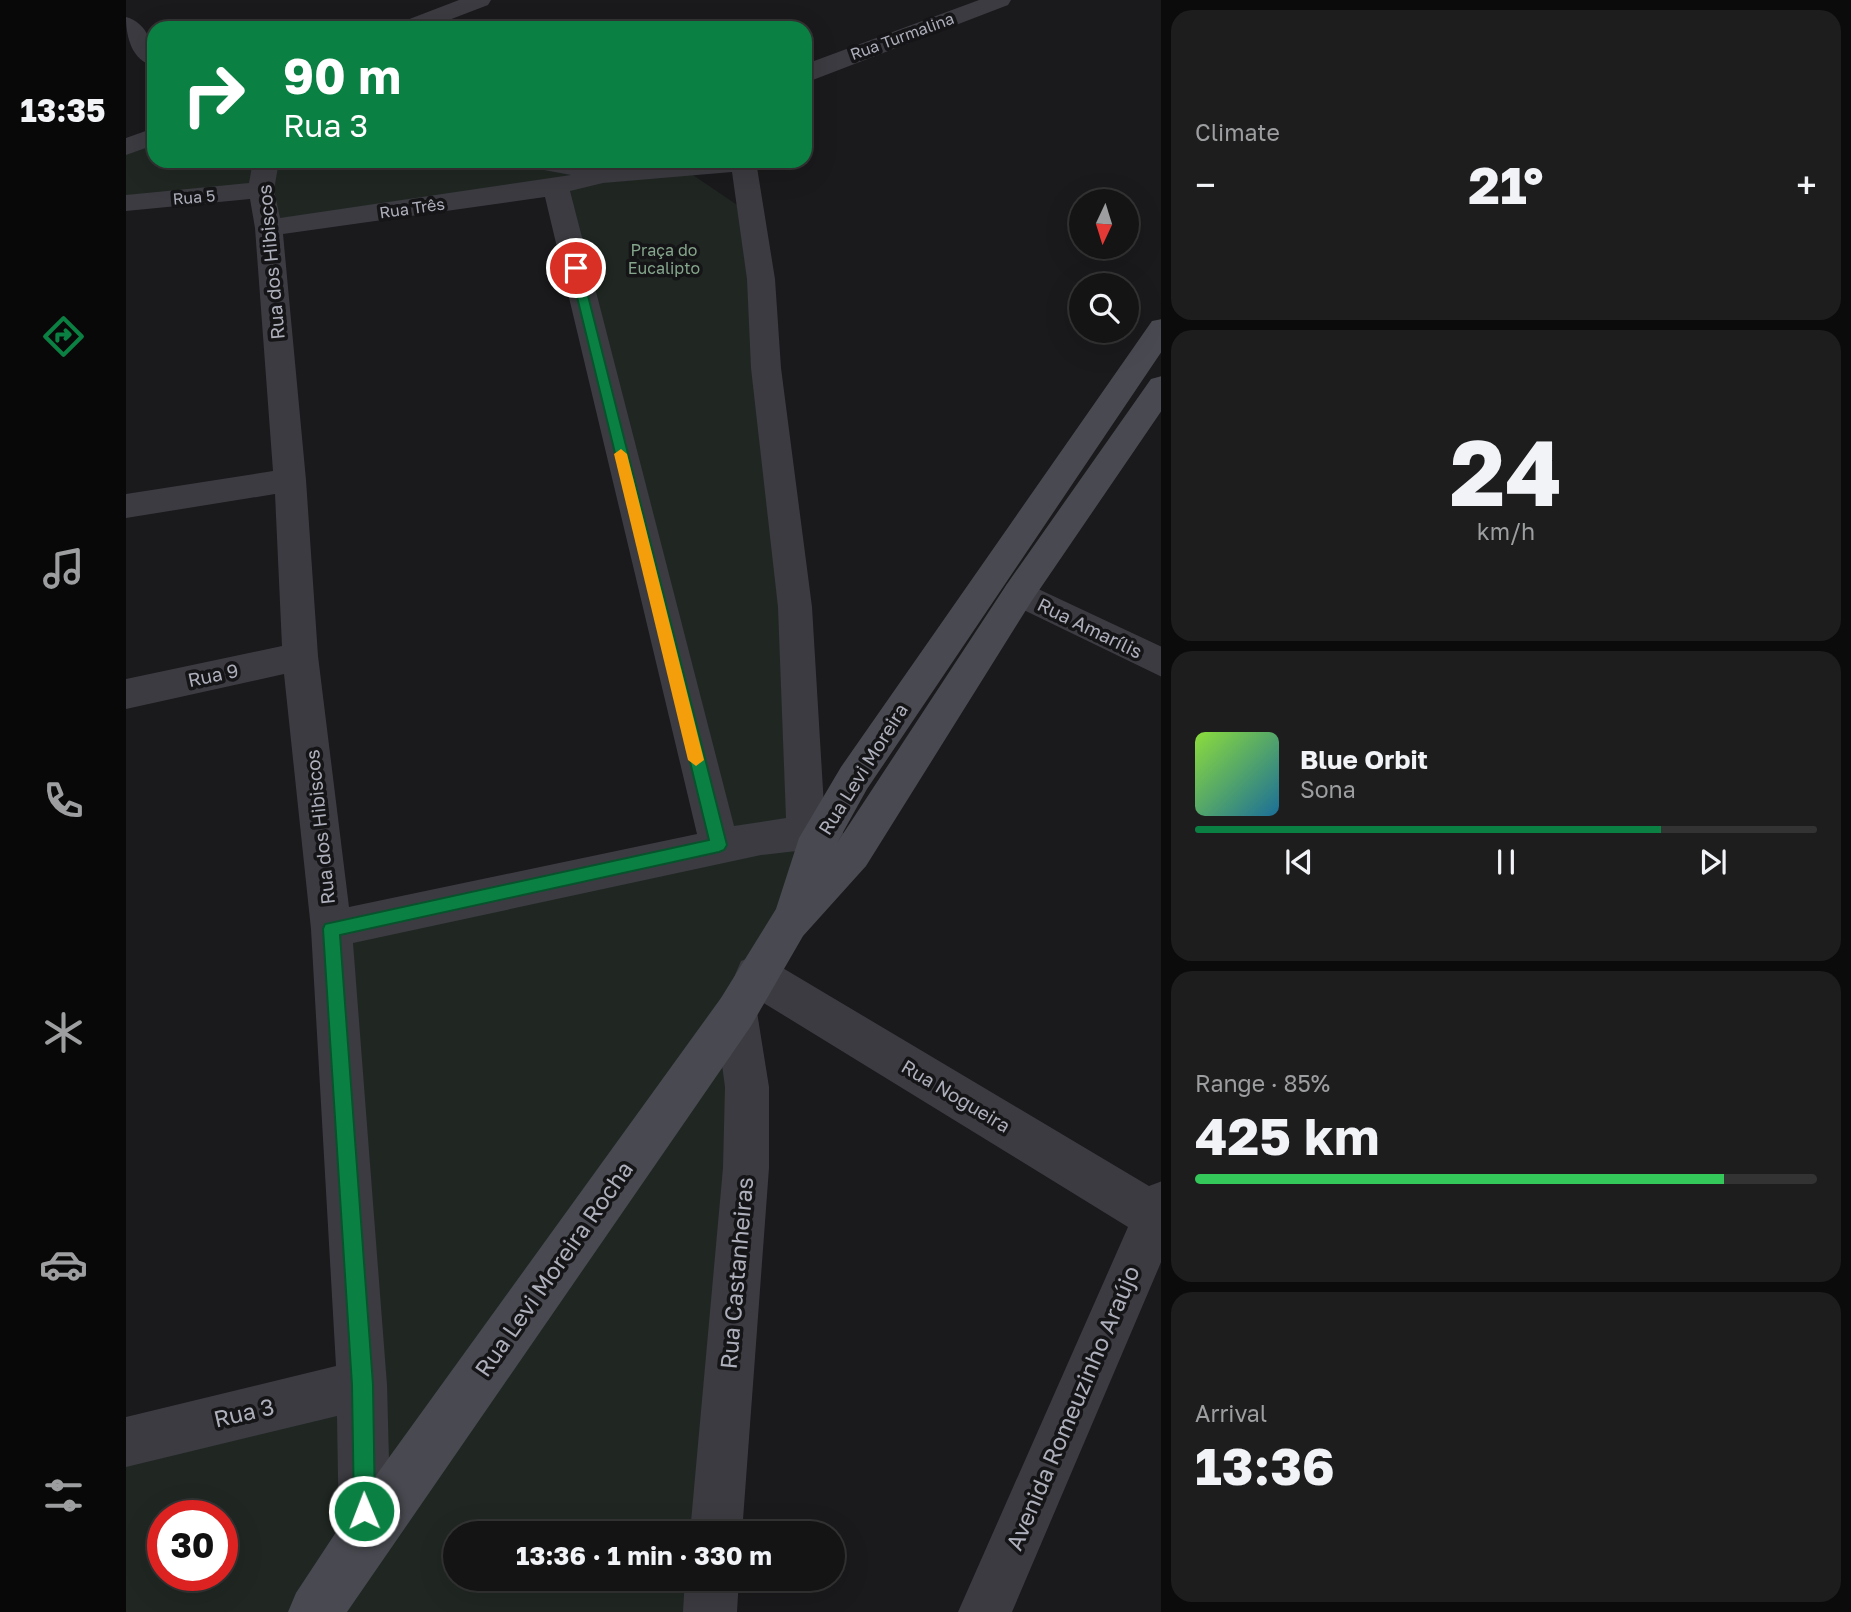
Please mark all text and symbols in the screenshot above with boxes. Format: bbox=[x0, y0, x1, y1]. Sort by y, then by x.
street label: Rua Turmalina bbox=[847, 8, 957, 64]
text: 90 m bbox=[283, 46, 401, 105]
icon: right bbox=[168, 49, 259, 140]
text: 13:35 bbox=[20, 91, 106, 129]
text: Rua 3 bbox=[283, 106, 368, 144]
text: Climate bbox=[1195, 118, 1280, 146]
text: 21° bbox=[1468, 153, 1544, 215]
text: − bbox=[1195, 162, 1216, 207]
text: + bbox=[1796, 162, 1817, 207]
street label: Rua dos Hibiscos bbox=[252, 184, 289, 341]
street label: Rua 5 bbox=[172, 185, 216, 209]
north arrow bbox=[1069, 189, 1139, 259]
map controls bbox=[1069, 189, 1139, 343]
street label: Rua Três bbox=[378, 194, 446, 222]
pin bbox=[546, 238, 606, 298]
park label: Praça do Eucalipto bbox=[628, 240, 700, 278]
icon: arrive bbox=[557, 249, 595, 287]
button: search bbox=[1069, 273, 1139, 343]
icon: directions bbox=[39, 312, 88, 361]
text: 24 bbox=[1450, 417, 1562, 526]
text: km/h bbox=[1477, 517, 1535, 545]
icon: music bbox=[39, 544, 88, 593]
street label: Rua Amarílis bbox=[1034, 592, 1146, 663]
street label: Rua 9 bbox=[186, 658, 240, 691]
street label: Rua Levi Moreira bbox=[813, 699, 912, 839]
text: Blue Orbit bbox=[1300, 744, 1428, 775]
street label: Rua dos Hibiscos bbox=[300, 748, 339, 906]
text: Sona bbox=[1300, 775, 1356, 803]
icon: phone bbox=[39, 776, 88, 825]
icon: previous bbox=[1280, 843, 1318, 881]
icon: pause bbox=[1487, 843, 1525, 881]
icon: next bbox=[1694, 843, 1732, 881]
icon: climate bbox=[39, 1008, 88, 1057]
street label: Rua Nogueira bbox=[898, 1054, 1015, 1137]
text: Range · 85% bbox=[1195, 1069, 1330, 1097]
text: 425 km bbox=[1195, 1104, 1380, 1166]
street label: Rua Levi Moreira Rocha bbox=[468, 1155, 638, 1382]
street label: Rua Castanheiras bbox=[714, 1176, 758, 1370]
icon: car bbox=[39, 1240, 88, 1289]
street label: Avenida Romeuzinho Araújo bbox=[999, 1261, 1145, 1554]
street label: Rua 3 bbox=[211, 1391, 277, 1433]
text: Arrival bbox=[1195, 1399, 1267, 1427]
text: 13:36 bbox=[1195, 1434, 1335, 1496]
icon: filters bbox=[39, 1471, 88, 1520]
position arrow bbox=[327, 1474, 401, 1548]
speed limit sign: 30 bbox=[147, 1500, 238, 1591]
text: 13:36 · 1 min · 330 m bbox=[516, 1540, 772, 1571]

